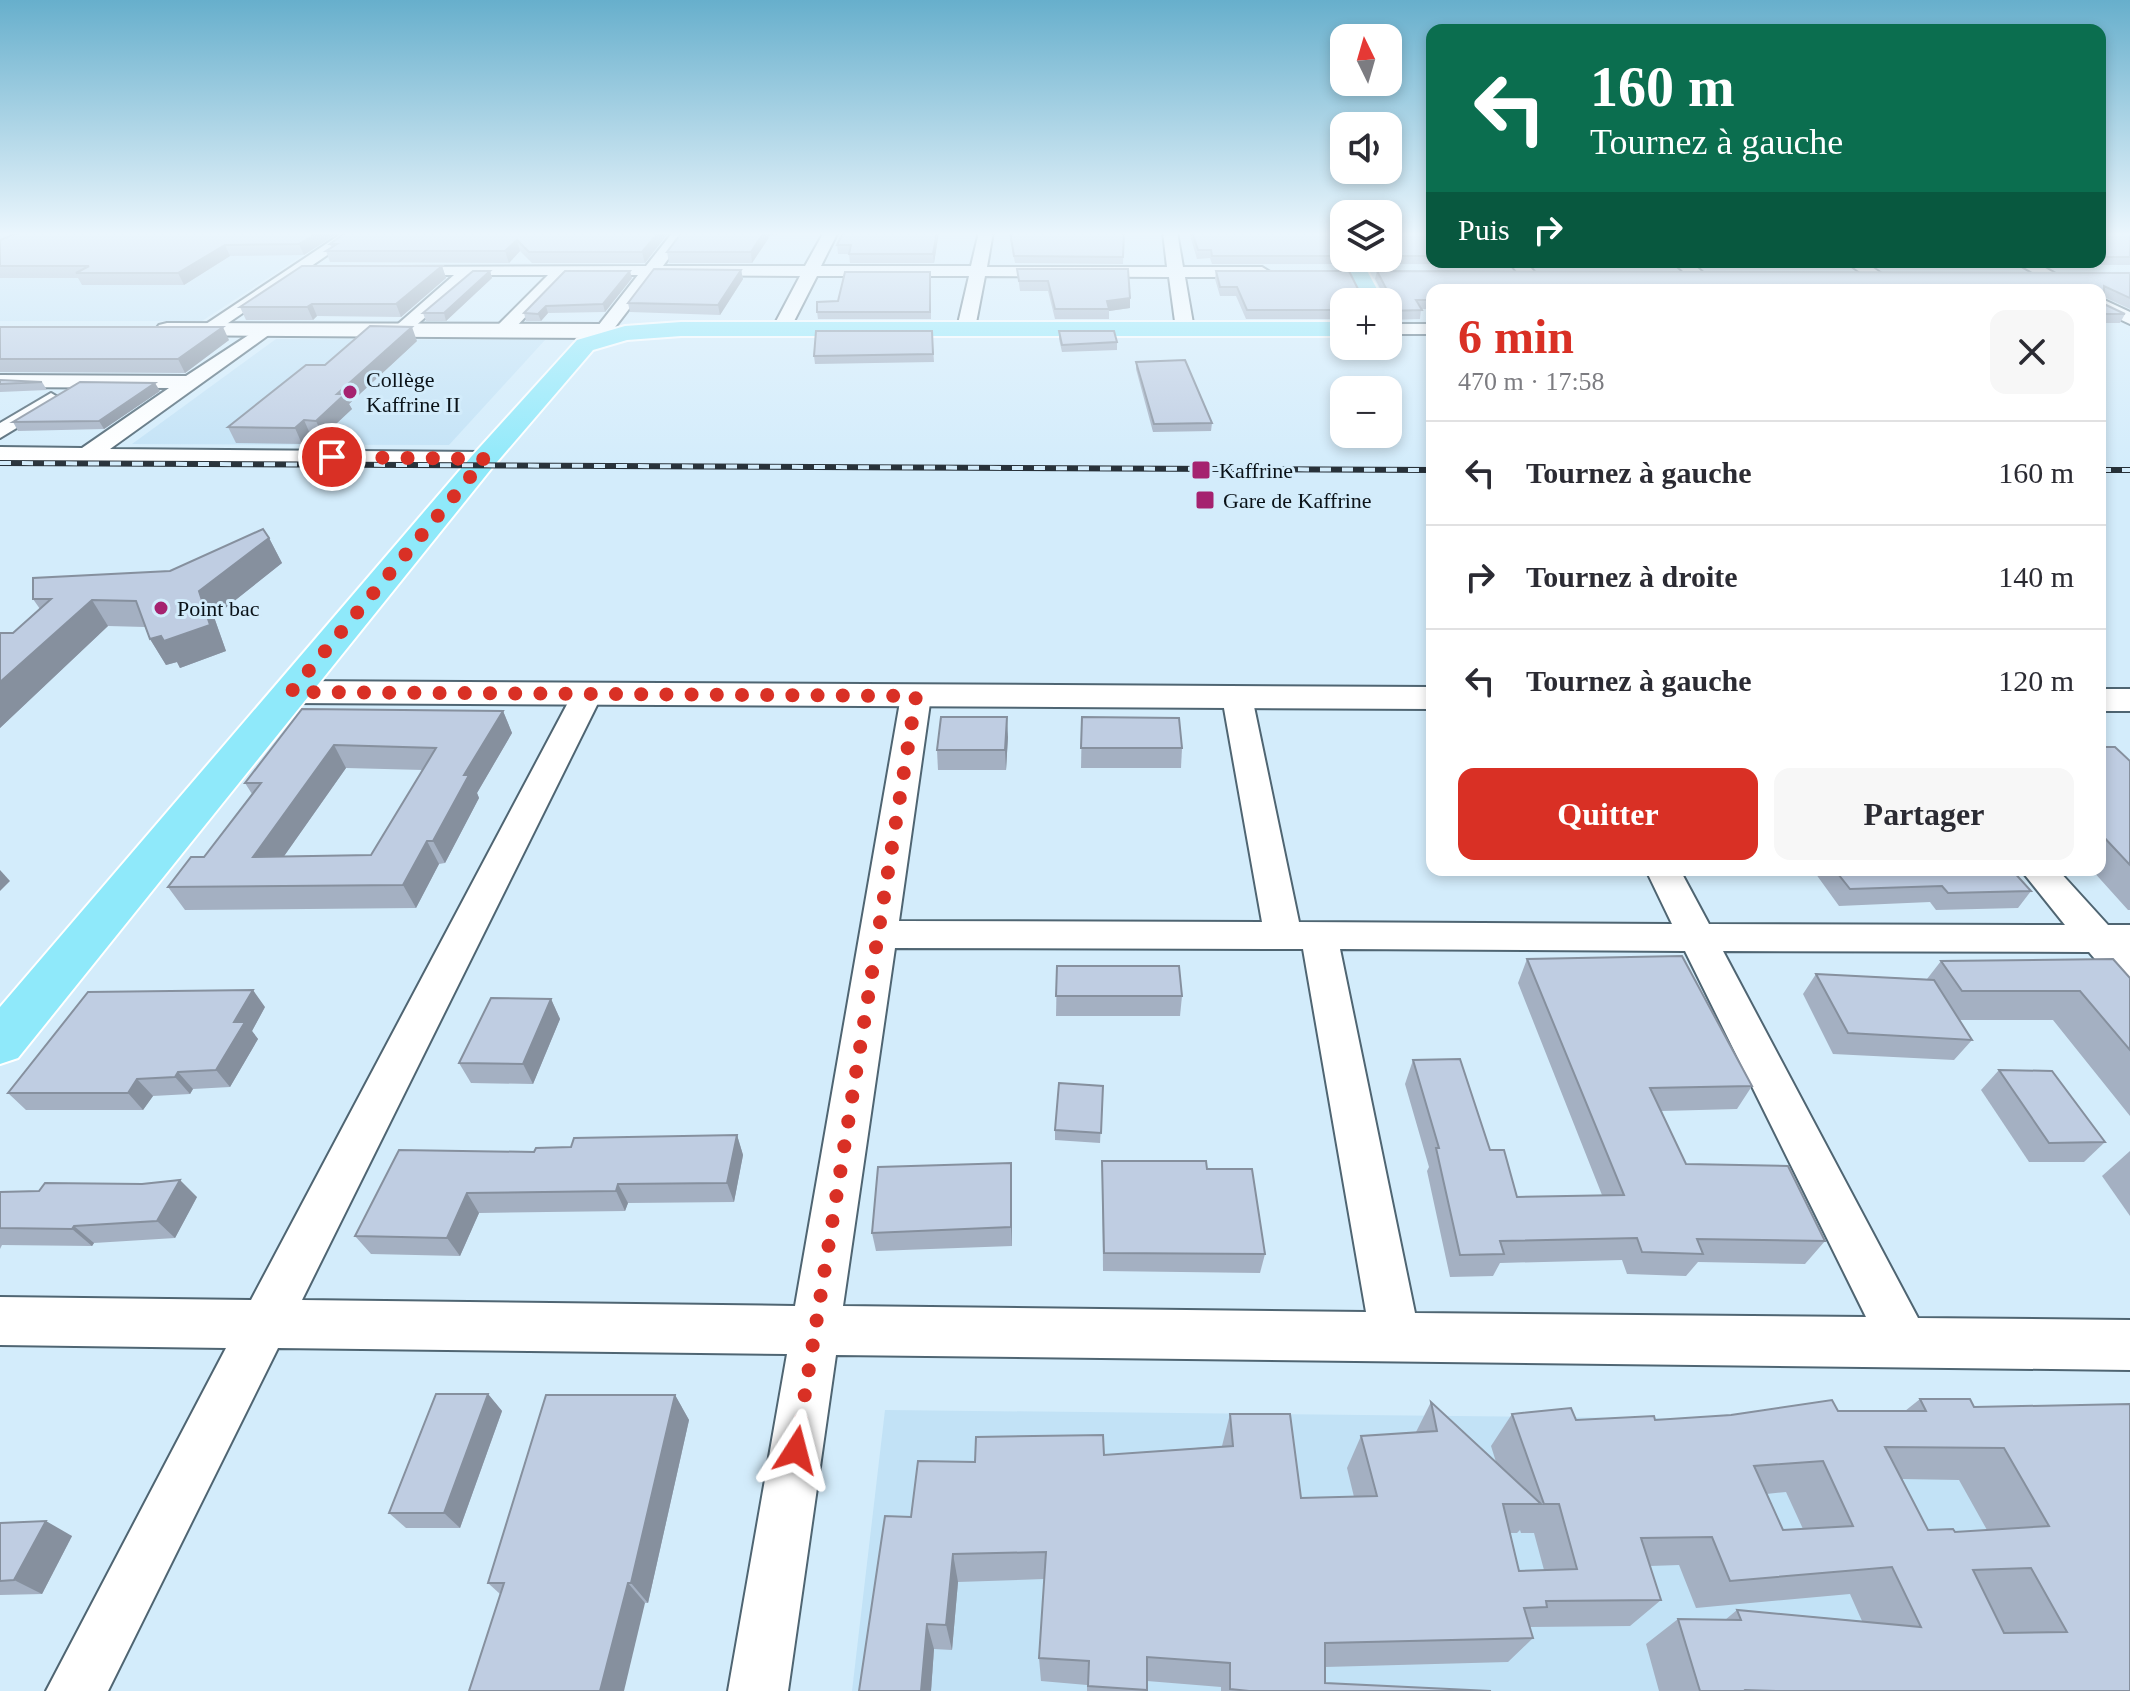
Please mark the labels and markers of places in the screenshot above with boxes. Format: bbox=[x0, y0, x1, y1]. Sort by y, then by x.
place label: Collège Kaffrine II bbox=[366, 367, 460, 417]
marker: Collège Kaffrine II bbox=[341, 383, 359, 401]
pin bbox=[298, 423, 366, 491]
place label: Kaffrine bbox=[1219, 458, 1293, 483]
marker: Kaffrine bbox=[1190, 459, 1212, 481]
place label: Gare de Kaffrine bbox=[1223, 488, 1372, 513]
marker: Gare de Kaffrine bbox=[1194, 489, 1216, 511]
place label: Point bac bbox=[177, 596, 260, 621]
marker: Point bac bbox=[152, 599, 170, 617]

